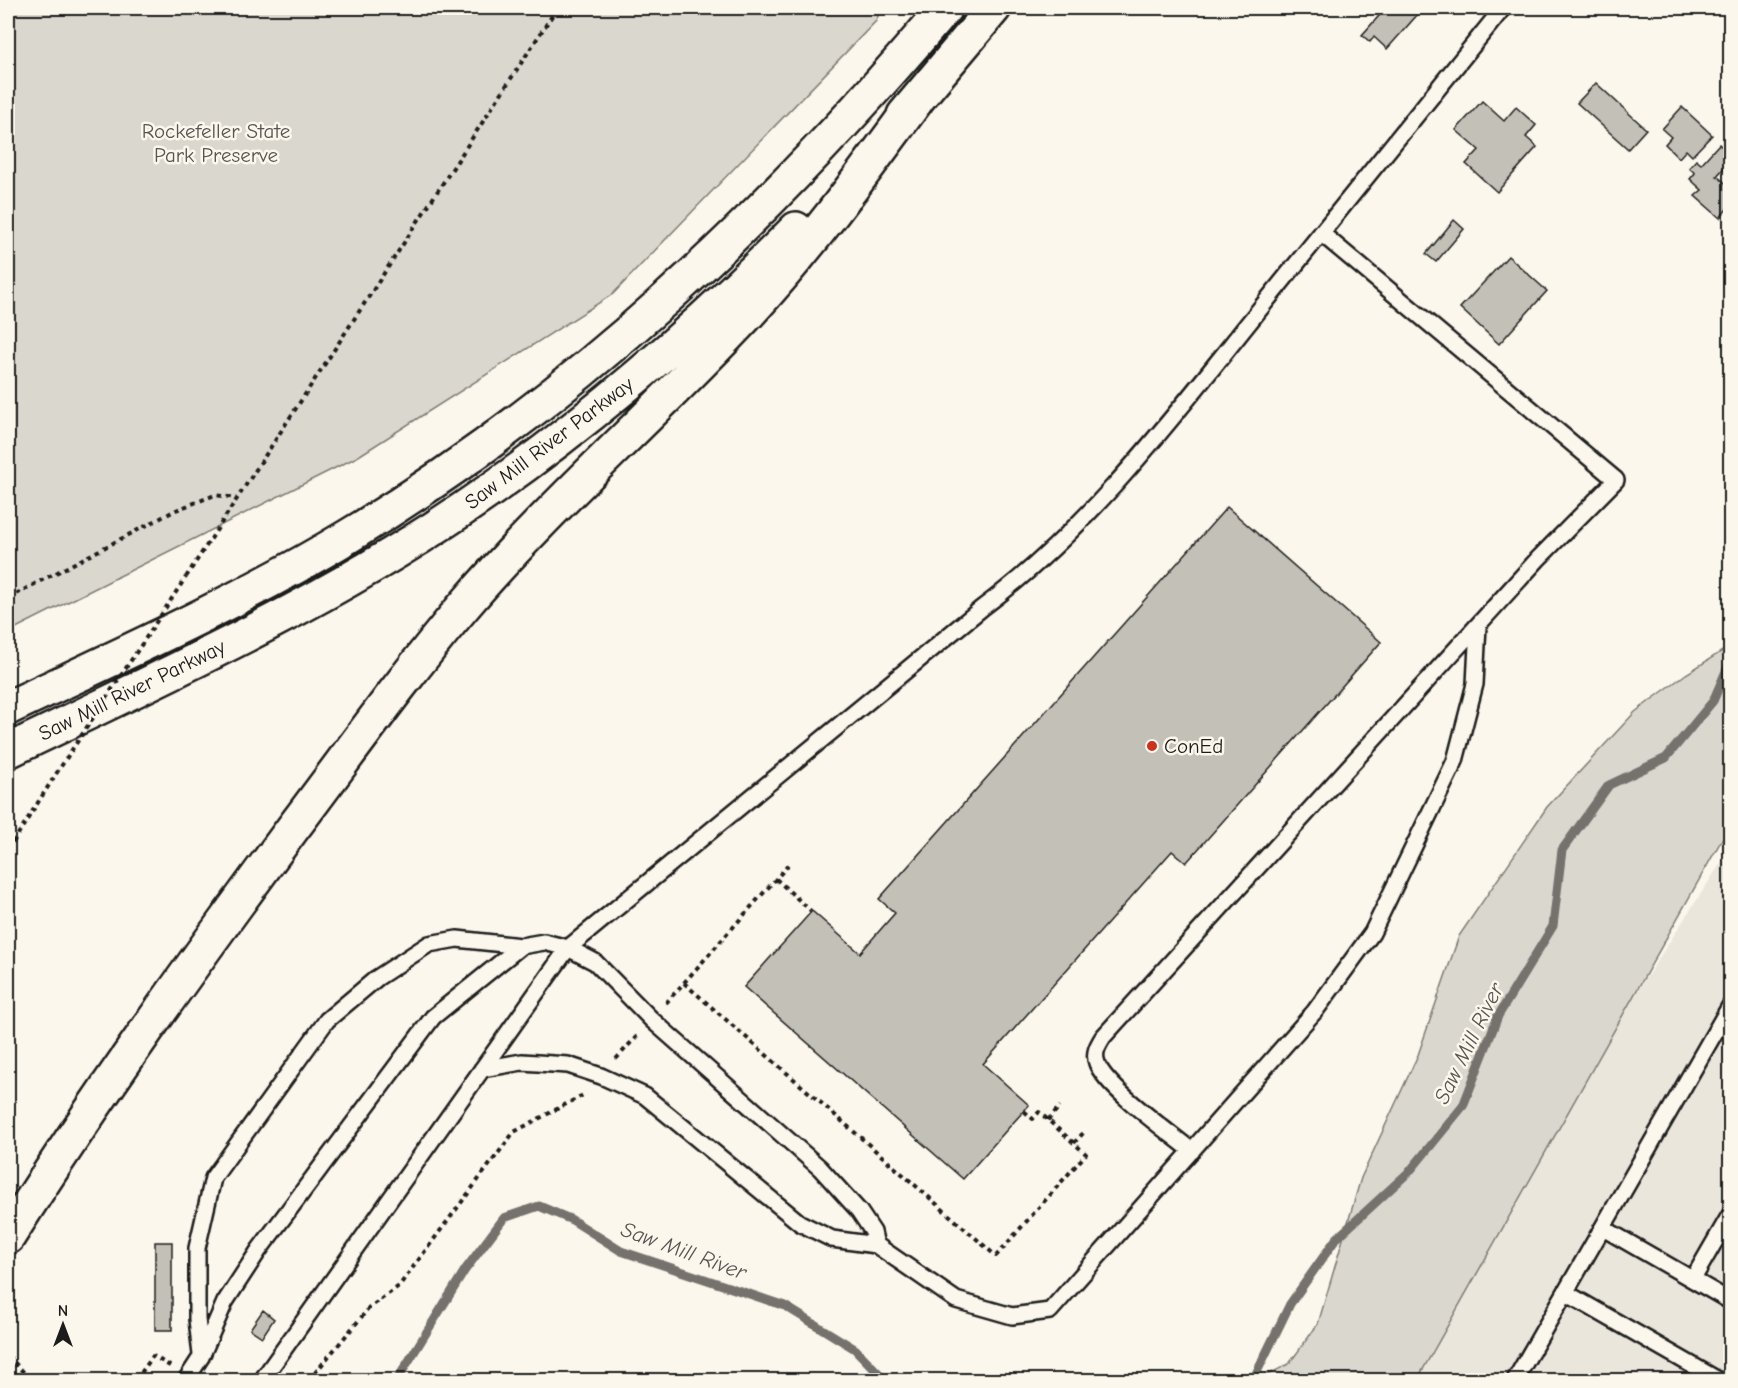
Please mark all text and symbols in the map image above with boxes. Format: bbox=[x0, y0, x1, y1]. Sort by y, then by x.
park label: Rockefeller State Park Preserve bbox=[142, 119, 290, 167]
street label: Saw Mill River Parkway bbox=[460, 371, 638, 514]
street label: Saw Mill River Parkway bbox=[35, 634, 230, 746]
place label: ConEd bbox=[1164, 734, 1223, 758]
marker: ConEd bbox=[1145, 739, 1159, 753]
water label: Saw Mill River bbox=[1428, 978, 1510, 1108]
water label: Saw Mill River bbox=[618, 1216, 751, 1286]
north arrow bbox=[33, 1295, 93, 1355]
text: N bbox=[58, 1302, 68, 1320]

